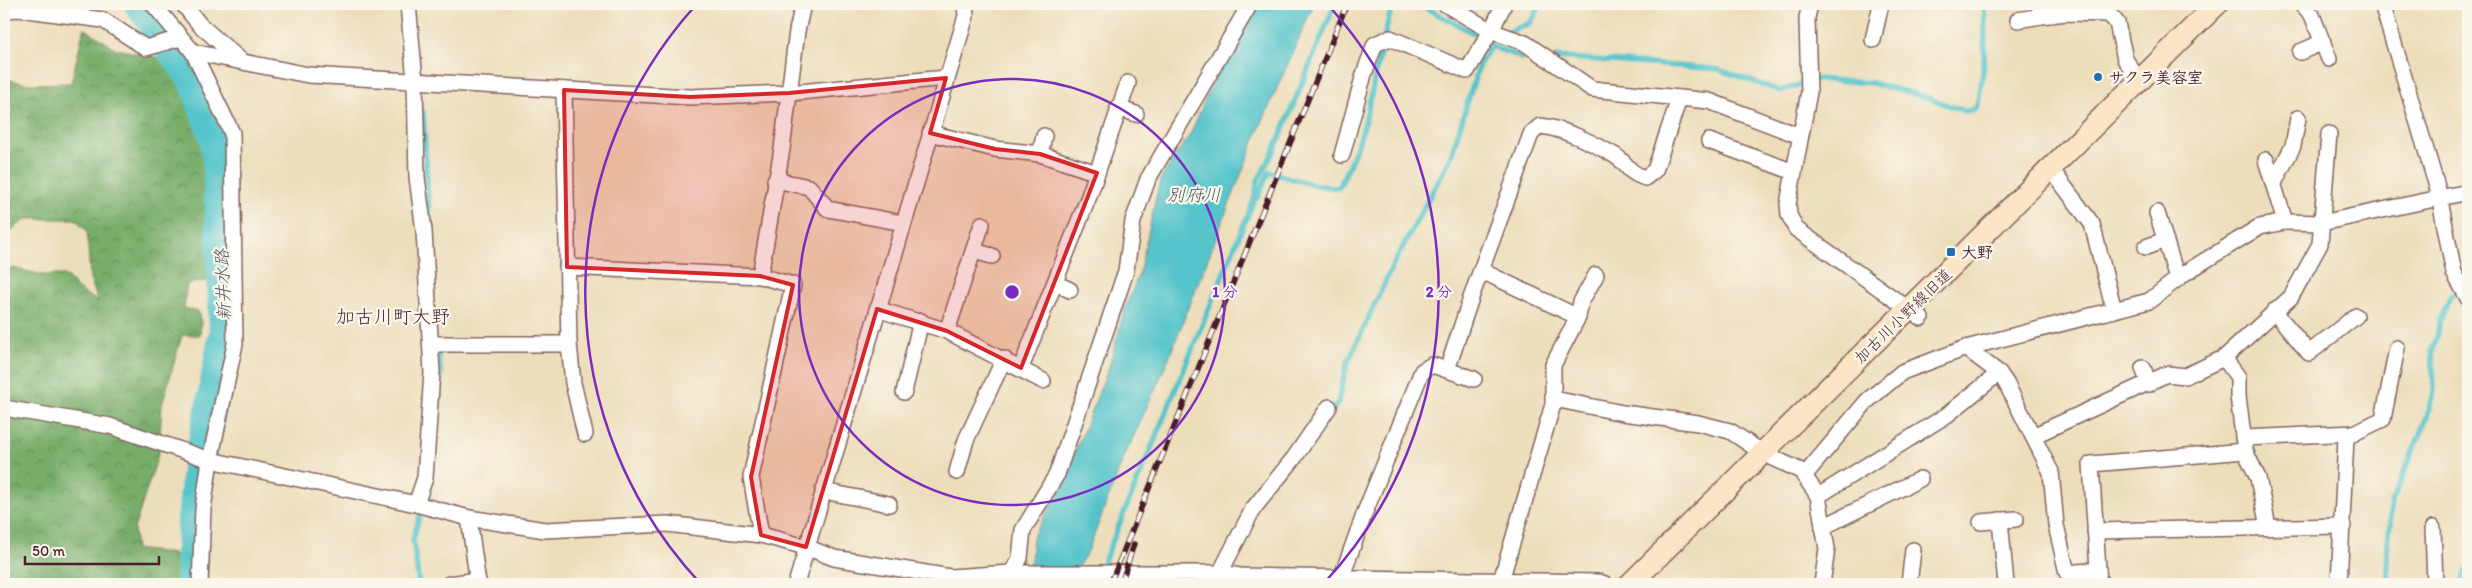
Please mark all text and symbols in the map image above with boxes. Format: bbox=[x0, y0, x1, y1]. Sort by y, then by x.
place label: サクラ美容室 bbox=[2108, 68, 2203, 87]
marker: サクラ美容室 bbox=[2092, 71, 2104, 83]
water label: 別府川 bbox=[1167, 184, 1221, 206]
place label: 大野 bbox=[1961, 243, 1993, 262]
marker: 大野 bbox=[1945, 246, 1957, 258]
water label: 新井水路 bbox=[211, 248, 235, 321]
street label: 加古川小野線旧道 bbox=[1850, 265, 1956, 367]
centre of rings bbox=[1003, 283, 1021, 301]
text: 1 分 bbox=[1212, 283, 1238, 301]
text: 2 分 bbox=[1426, 283, 1452, 301]
district label: 加古川町大野 bbox=[336, 305, 450, 328]
scale bar bbox=[25, 533, 159, 565]
text: 50 m bbox=[32, 542, 65, 560]

